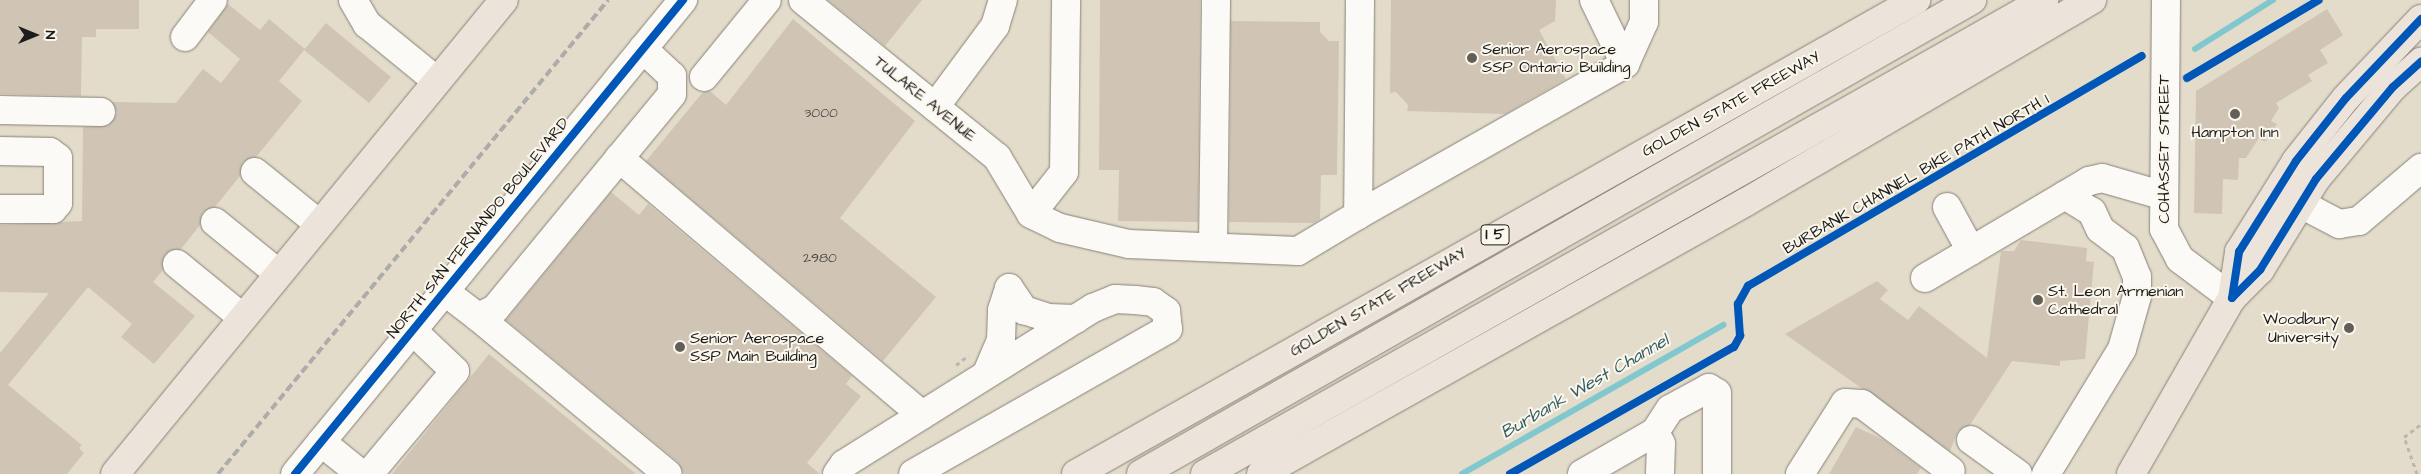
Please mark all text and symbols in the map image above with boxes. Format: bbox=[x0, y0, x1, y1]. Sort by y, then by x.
north arrow bbox=[10, 10, 60, 60]
text: N bbox=[40, 31, 60, 39]
place label: Senior Aerospace SSP Ontario Building bbox=[1482, 39, 1630, 77]
street label: GOLDEN STATE FREEWAY bbox=[1639, 47, 1823, 161]
street label: TULARE AVENUE bbox=[870, 52, 980, 146]
marker: Senior Aerospace SSP Ontario Building bbox=[1466, 52, 1478, 64]
street label: COHASSET STREET bbox=[2154, 75, 2174, 223]
street label: BURBANK CHANNEL BIKE PATH NORTH 1 bbox=[1780, 90, 2052, 258]
house number: 3000 bbox=[804, 105, 838, 121]
marker: Hampton Inn bbox=[2229, 108, 2241, 120]
street label: NORTH SAN FERNANDO BOULEVARD bbox=[383, 114, 573, 342]
place label: Hampton Inn bbox=[2191, 122, 2279, 142]
road number: I 5 bbox=[1480, 222, 1510, 248]
street label: GOLDEN STATE FREEWAY bbox=[1286, 243, 1470, 361]
house number: 2980 bbox=[803, 250, 837, 266]
place label: St. Leon Armenian Cathedral bbox=[2048, 281, 2183, 319]
marker: St. Leon Armenian Cathedral bbox=[2032, 294, 2044, 306]
place label: Woodbury University bbox=[2263, 309, 2339, 347]
marker: Woodbury University bbox=[2343, 322, 2355, 334]
place label: Senior Aerospace SSP Main Building bbox=[690, 328, 824, 366]
water label: Burbank West Channel bbox=[1497, 330, 1673, 444]
marker: Senior Aerospace SSP Main Building bbox=[674, 341, 686, 353]

